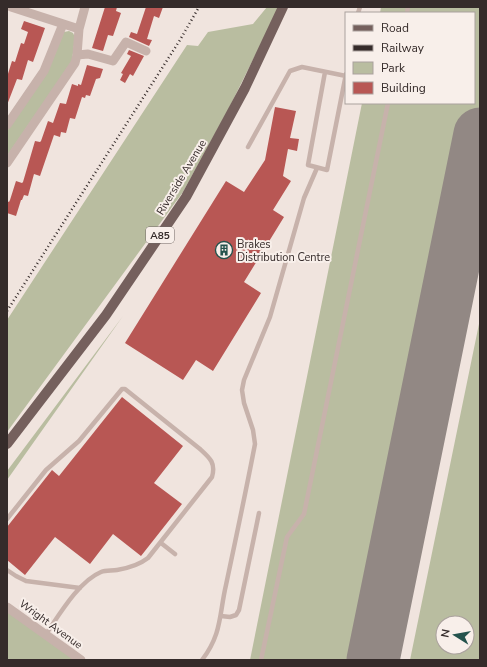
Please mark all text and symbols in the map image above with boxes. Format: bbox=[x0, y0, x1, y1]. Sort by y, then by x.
legend bbox=[345, 12, 475, 104]
text: Road bbox=[381, 20, 409, 36]
text: Railway bbox=[381, 40, 425, 56]
text: Park bbox=[381, 60, 406, 76]
text: Building bbox=[381, 80, 426, 96]
street label: Riverside Avenue bbox=[153, 137, 210, 218]
road number: A85 bbox=[146, 227, 174, 243]
place label: Brakes Distribution Centre bbox=[237, 237, 330, 265]
building icon: Brakes Distribution Centre bbox=[214, 240, 234, 260]
street label: Wright Avenue bbox=[16, 596, 85, 653]
north arrow bbox=[435, 615, 475, 655]
text: N bbox=[438, 628, 454, 639]

